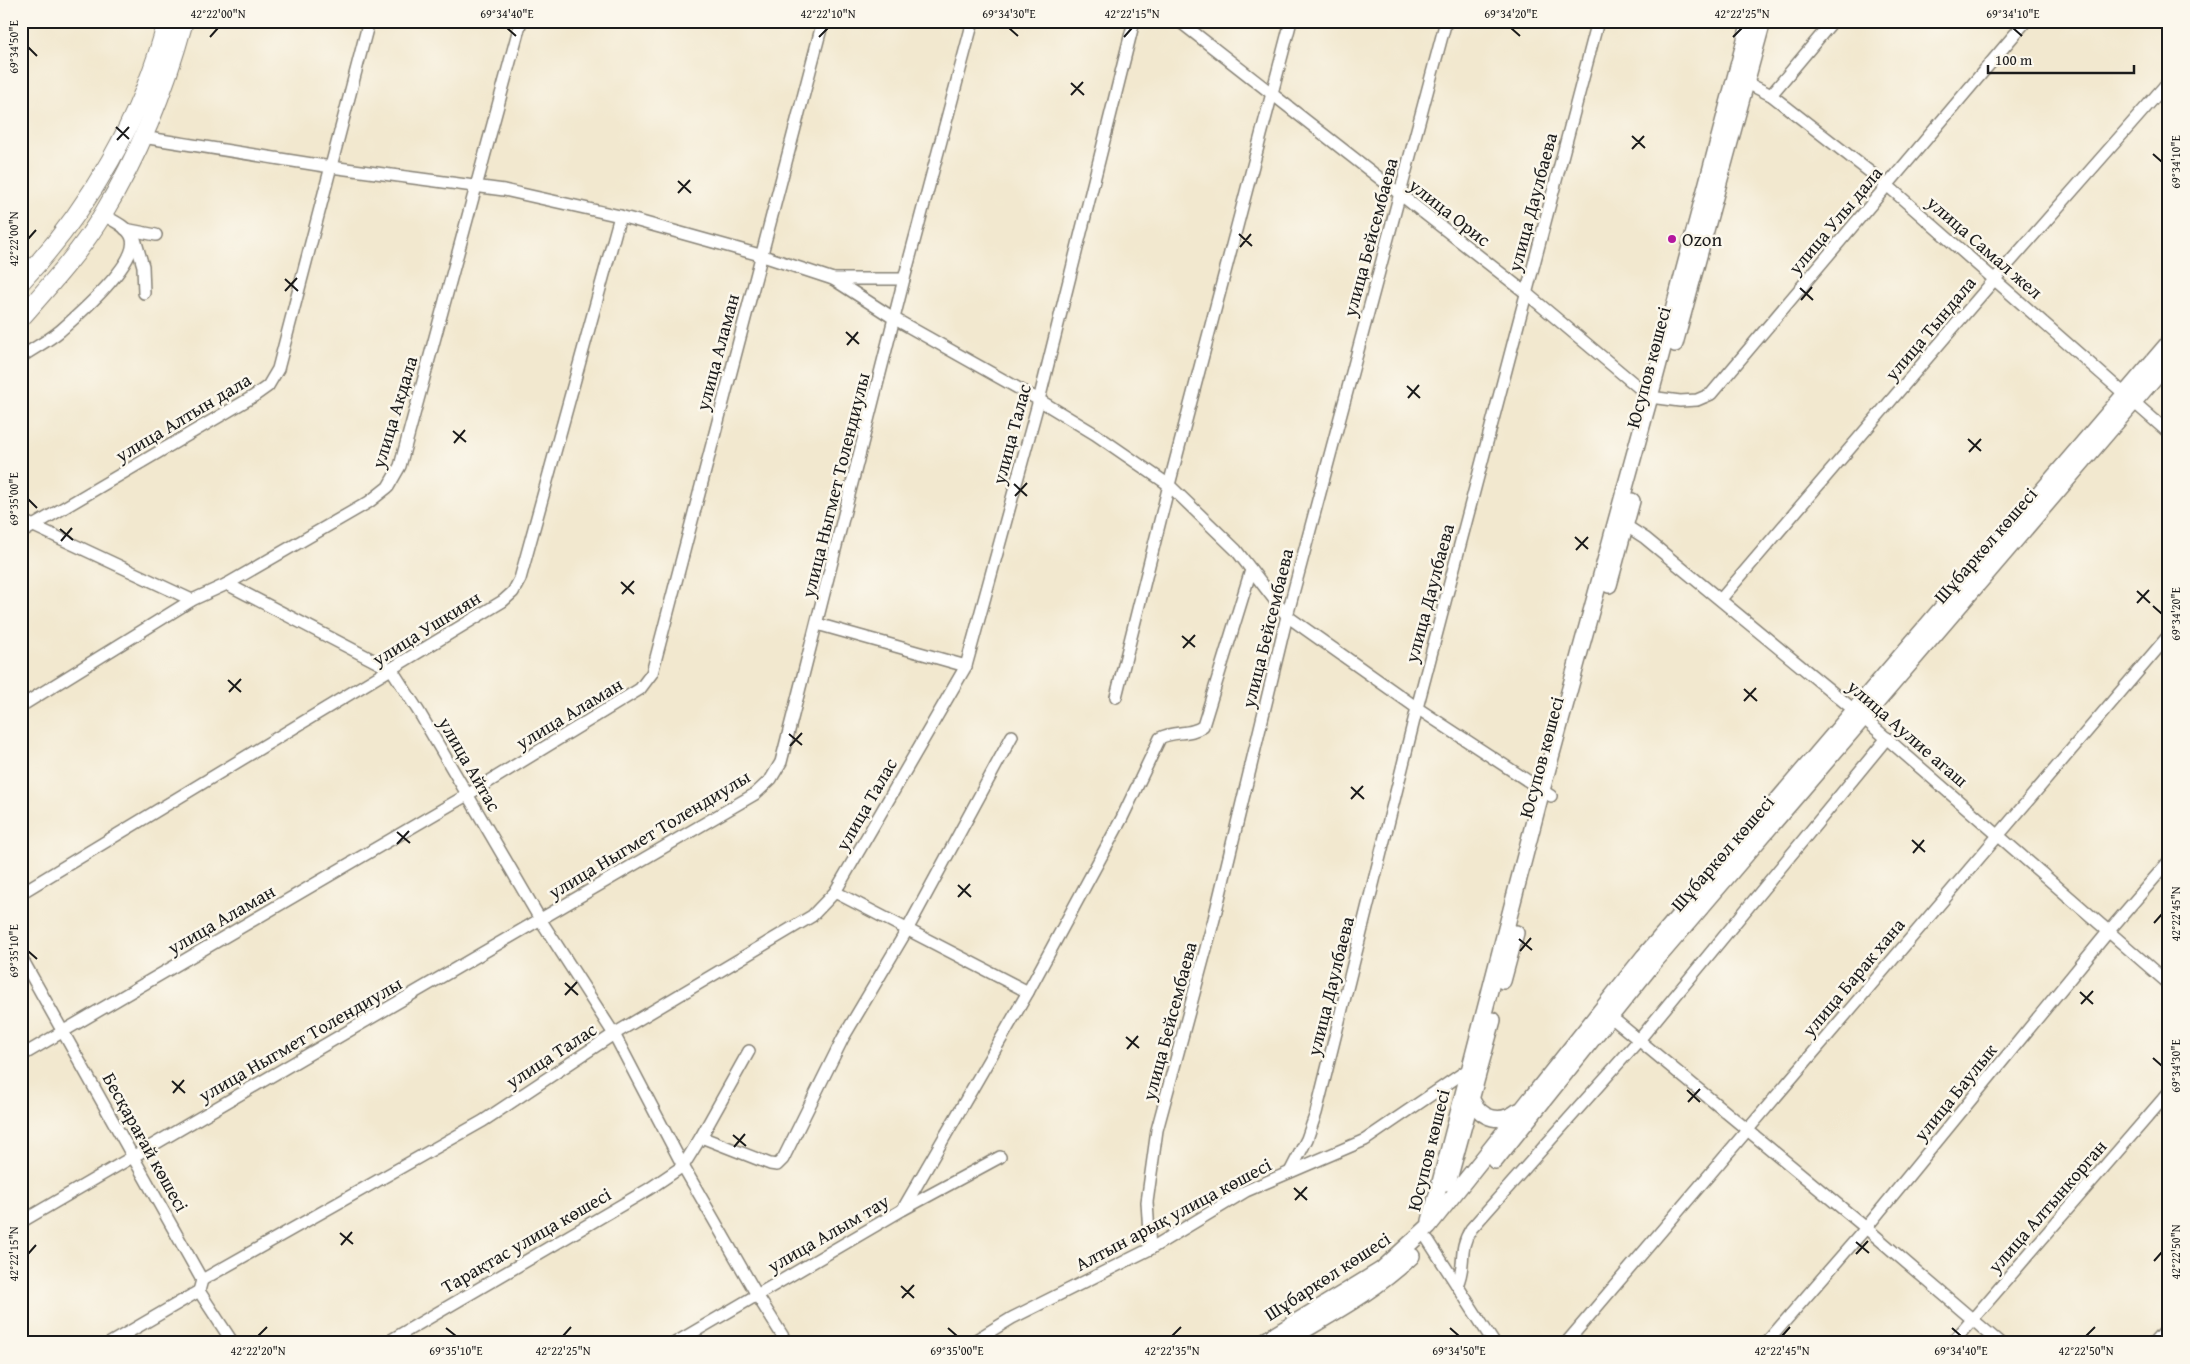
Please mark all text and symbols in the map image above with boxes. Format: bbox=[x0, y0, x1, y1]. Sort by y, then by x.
text: 42°22'00"N bbox=[190, 5, 246, 22]
text: 69°34'40"E bbox=[480, 5, 534, 22]
text: 42°22'10"N bbox=[800, 5, 856, 22]
text: 69°34'30"E bbox=[982, 5, 1036, 22]
text: 42°22'15"N bbox=[1104, 5, 1160, 22]
text: 69°34'20"E bbox=[1484, 5, 1538, 22]
text: 42°22'25"N bbox=[1714, 5, 1770, 22]
text: 69°34'10"E bbox=[1986, 5, 2040, 22]
text: 69°34'50"E bbox=[5, 20, 22, 74]
scale bar bbox=[1988, 42, 2134, 74]
text: 100 m bbox=[1995, 49, 2033, 70]
street label: улица Даулбаева bbox=[1500, 129, 1564, 276]
text: 69°34'10"E bbox=[2167, 135, 2184, 189]
street label: улица Бейсембаева bbox=[1335, 154, 1405, 320]
street label: улица Улы дала bbox=[1781, 160, 1889, 281]
street label: улица Орис bbox=[1402, 170, 1497, 253]
street label: улица Самал жел bbox=[1920, 188, 2049, 305]
text: 42°22'00"N bbox=[5, 211, 22, 267]
place label: Ozon bbox=[1682, 225, 1723, 253]
marker: Ozon bbox=[1666, 233, 1678, 245]
street label: улица Тындала bbox=[1877, 269, 1982, 387]
street label: улица Аламан bbox=[688, 290, 746, 415]
street label: Юсупов көшесі bbox=[1618, 303, 1678, 431]
street label: улица Акдала bbox=[363, 353, 424, 472]
street label: улица Алтын дала bbox=[109, 365, 256, 469]
street label: улица Ныгмет Толендиулы bbox=[793, 370, 877, 601]
street label: улица Талас bbox=[984, 381, 1038, 488]
text: 69°35'00"E bbox=[5, 472, 22, 526]
street label: Шұбаркөл көшесі bbox=[1927, 481, 2043, 609]
street label: улица Даулбаева bbox=[1397, 520, 1461, 667]
street label: улица Бейсембаева bbox=[1233, 545, 1300, 712]
street label: улица Ушкиян bbox=[365, 583, 486, 673]
text: 69°34'20"E bbox=[2167, 587, 2184, 641]
street label: улица Аламан bbox=[509, 670, 628, 756]
street label: улица Аулие агаш bbox=[1841, 672, 1975, 793]
street label: Юсупов көшесі bbox=[1511, 693, 1571, 821]
street label: улица Айтас bbox=[431, 711, 508, 816]
street label: улица Талас bbox=[828, 752, 904, 857]
street label: улица Ныгмет Толендиулы bbox=[542, 762, 755, 906]
street label: Шұбаркөл көшесі bbox=[1664, 789, 1780, 917]
street label: улица Аламан bbox=[161, 877, 280, 962]
text: 42°22'45"N bbox=[2167, 886, 2184, 942]
street label: улица Барак хана bbox=[1794, 911, 1911, 1043]
street label: улица Даулбаева bbox=[1299, 913, 1361, 1060]
text: 69°35'10"E bbox=[5, 924, 22, 978]
street label: улица Бейсембаева bbox=[1134, 938, 1204, 1104]
street label: улица Ныгмет Толендиулы bbox=[192, 969, 407, 1109]
street label: улица Талас bbox=[499, 1015, 602, 1095]
street label: улица Баулык bbox=[1906, 1037, 2003, 1148]
text: 69°34'30"E bbox=[2167, 1039, 2184, 1093]
street label: Бесқарағай көшесі bbox=[96, 1067, 196, 1217]
street label: Юсупов көшесі bbox=[1399, 1086, 1457, 1214]
street label: улица Алтынкорган bbox=[1980, 1133, 2113, 1280]
street label: Алтын арық улица көшесі bbox=[1070, 1150, 1276, 1278]
street label: Тарақтас улица көшесі bbox=[436, 1180, 616, 1300]
street label: улица Алым тау bbox=[761, 1187, 894, 1280]
text: 42°22'50"N bbox=[2167, 1224, 2184, 1280]
street label: Шұбаркөл көшесі bbox=[1258, 1225, 1396, 1327]
text: 42°22'15"N bbox=[5, 1226, 22, 1282]
text: 42°22'20"N bbox=[230, 1342, 286, 1359]
text: 69°35'10"E bbox=[429, 1342, 483, 1359]
text: 42°22'25"N bbox=[535, 1342, 591, 1359]
text: 69°35'00"E bbox=[930, 1342, 984, 1359]
text: 42°22'35"N bbox=[1144, 1342, 1200, 1359]
text: 69°34'50"E bbox=[1432, 1342, 1486, 1359]
text: 42°22'45"N bbox=[1754, 1342, 1810, 1359]
text: 69°34'40"E bbox=[1934, 1342, 1988, 1359]
text: 42°22'50"N bbox=[2058, 1342, 2114, 1359]

